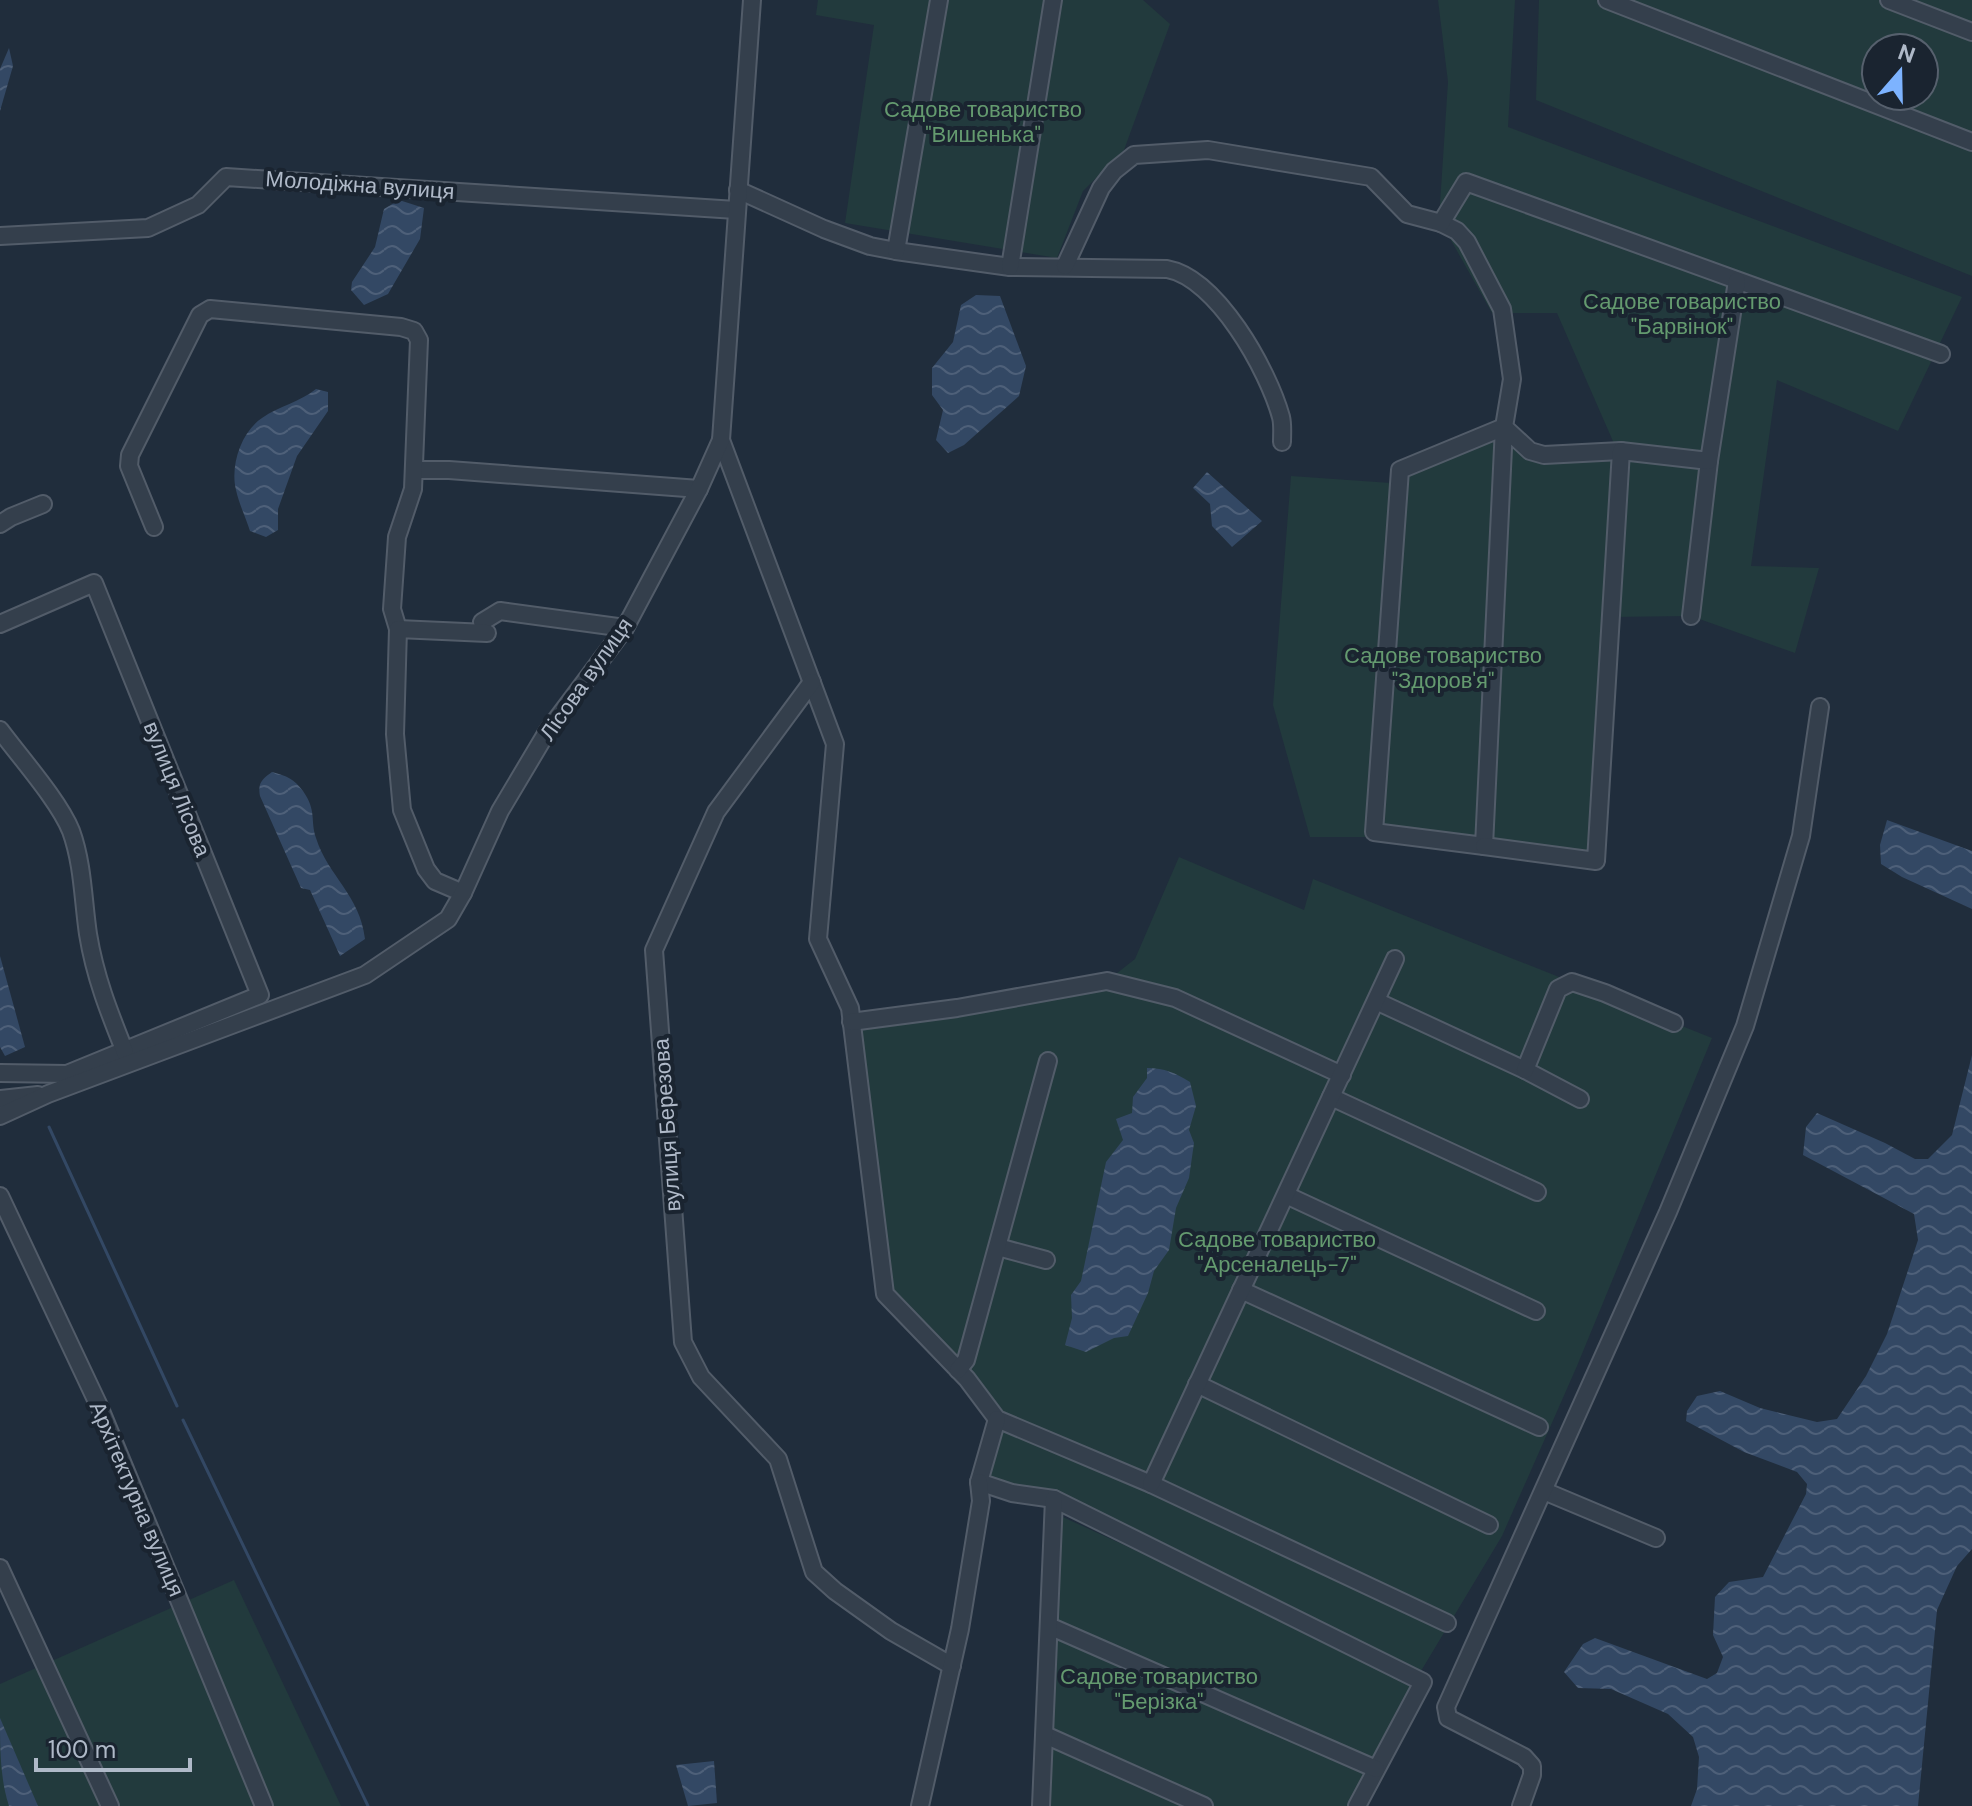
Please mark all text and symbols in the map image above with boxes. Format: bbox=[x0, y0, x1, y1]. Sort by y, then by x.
north arrow bbox=[1860, 32, 1940, 112]
text: N bbox=[1894, 37, 1919, 70]
park label: Садове товариство "Вишенька" bbox=[884, 95, 1082, 149]
street label: Молодіжна вулиця bbox=[265, 164, 455, 206]
park label: Садове товариство "Барвінок" bbox=[1583, 287, 1781, 341]
street label: Лісова вулиця bbox=[533, 612, 639, 746]
park label: Садове товариство "Здоров'я" bbox=[1344, 641, 1542, 695]
street label: вулиця Лісова bbox=[137, 717, 218, 862]
street label: вулиця Березова bbox=[646, 1037, 688, 1213]
park label: Садове товариство "Арсеналець-7" bbox=[1178, 1225, 1376, 1279]
street label: Архітектурна вулиця bbox=[83, 1397, 191, 1601]
park label: Садове товариство "Берізка" bbox=[1060, 1662, 1258, 1716]
scale bar bbox=[36, 1722, 190, 1772]
text: 100 m bbox=[48, 1734, 116, 1765]

